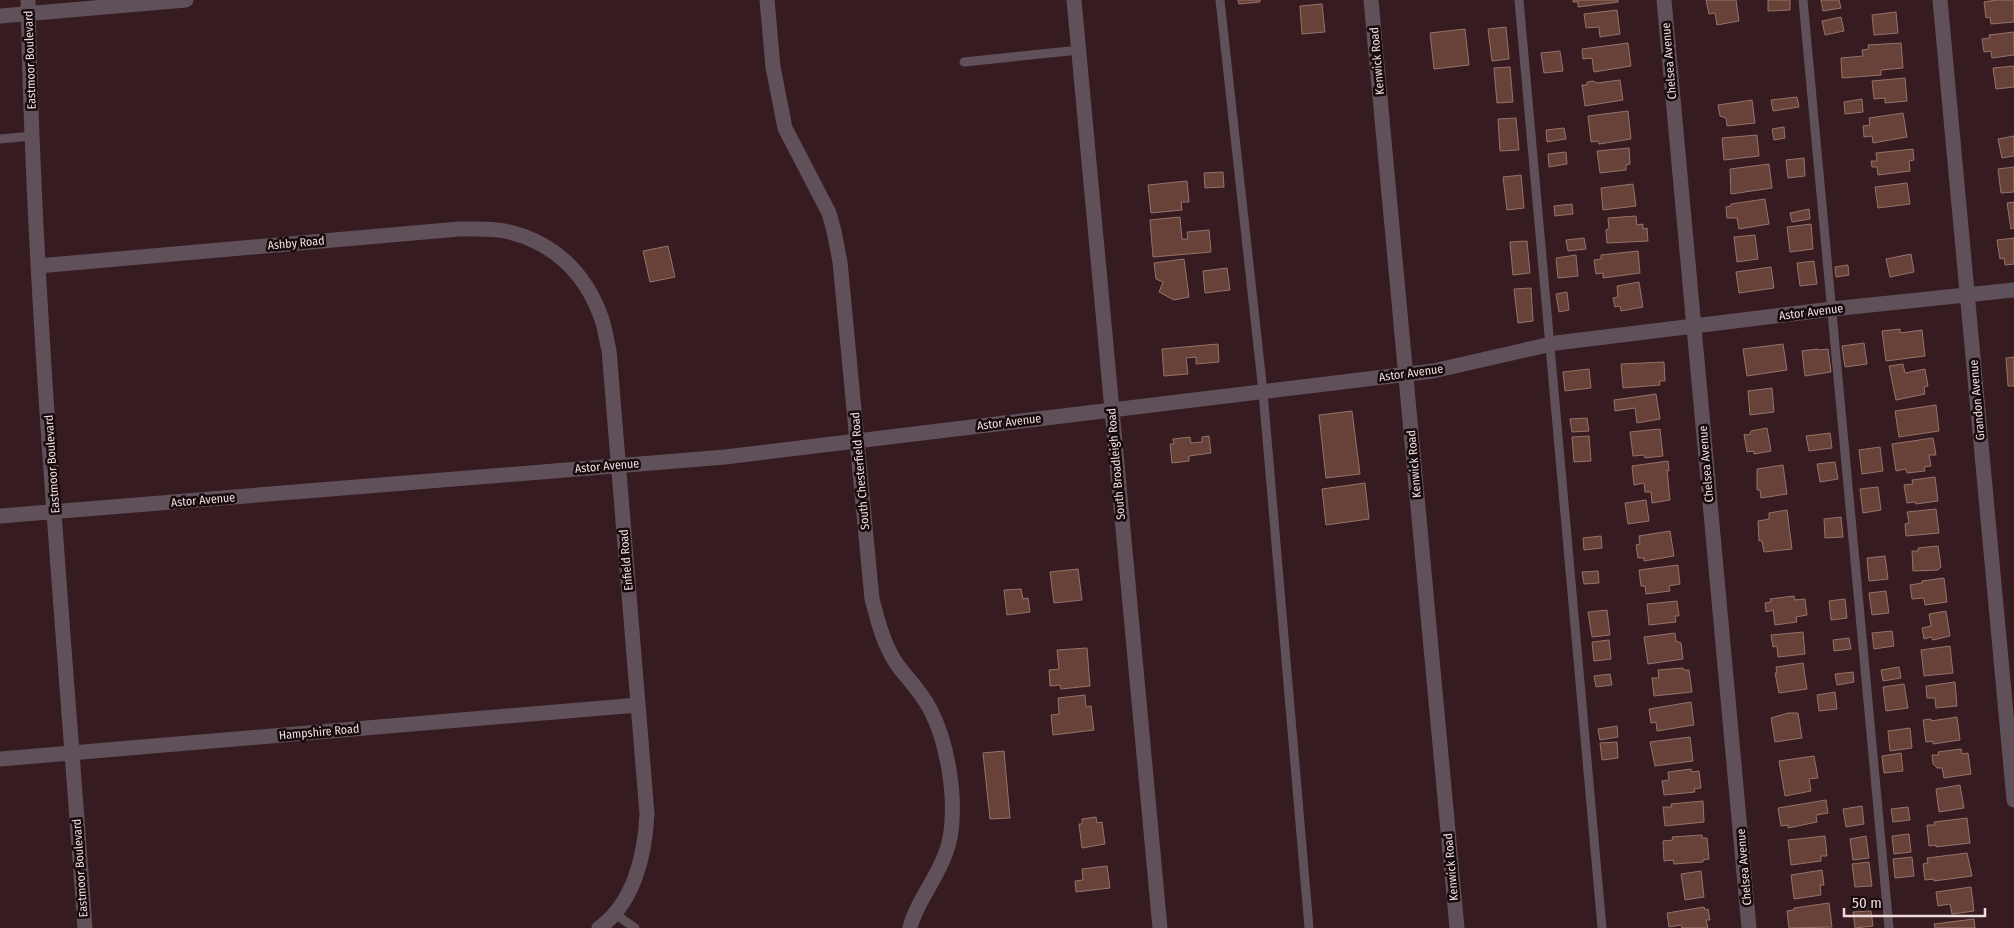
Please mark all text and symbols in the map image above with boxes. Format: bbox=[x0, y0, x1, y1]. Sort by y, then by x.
street label: Eastmoor Boulevard bbox=[21, 10, 39, 110]
street label: Chelsea Avenue bbox=[1659, 22, 1679, 100]
street label: Kenwick Road bbox=[1367, 27, 1387, 95]
street label: Ashby Road bbox=[267, 234, 325, 252]
street label: Astor Avenue bbox=[1778, 301, 1844, 323]
street label: Grandon Avenue bbox=[1966, 359, 1987, 441]
street label: Astor Avenue bbox=[1378, 362, 1444, 384]
street label: South Broadleigh Road bbox=[1104, 407, 1128, 521]
street label: South Chesterfield Road bbox=[848, 411, 872, 531]
street label: Astor Avenue bbox=[976, 411, 1042, 433]
street label: Eastmoor Boulevard bbox=[42, 414, 62, 514]
street label: Chelsea Avenue bbox=[1696, 425, 1716, 503]
street label: Kenwick Road bbox=[1404, 430, 1424, 498]
street label: Astor Avenue bbox=[574, 456, 640, 476]
street label: Astor Avenue bbox=[170, 490, 236, 510]
street label: Enfield Road bbox=[616, 529, 636, 591]
street label: Hampshire Road bbox=[278, 722, 360, 742]
street label: Eastmoor Boulevard bbox=[70, 818, 90, 918]
street label: Chelsea Avenue bbox=[1734, 828, 1754, 906]
street label: Kenwick Road bbox=[1441, 833, 1461, 901]
scale bar bbox=[1844, 886, 1985, 918]
text: 50 m bbox=[1852, 894, 1882, 912]

